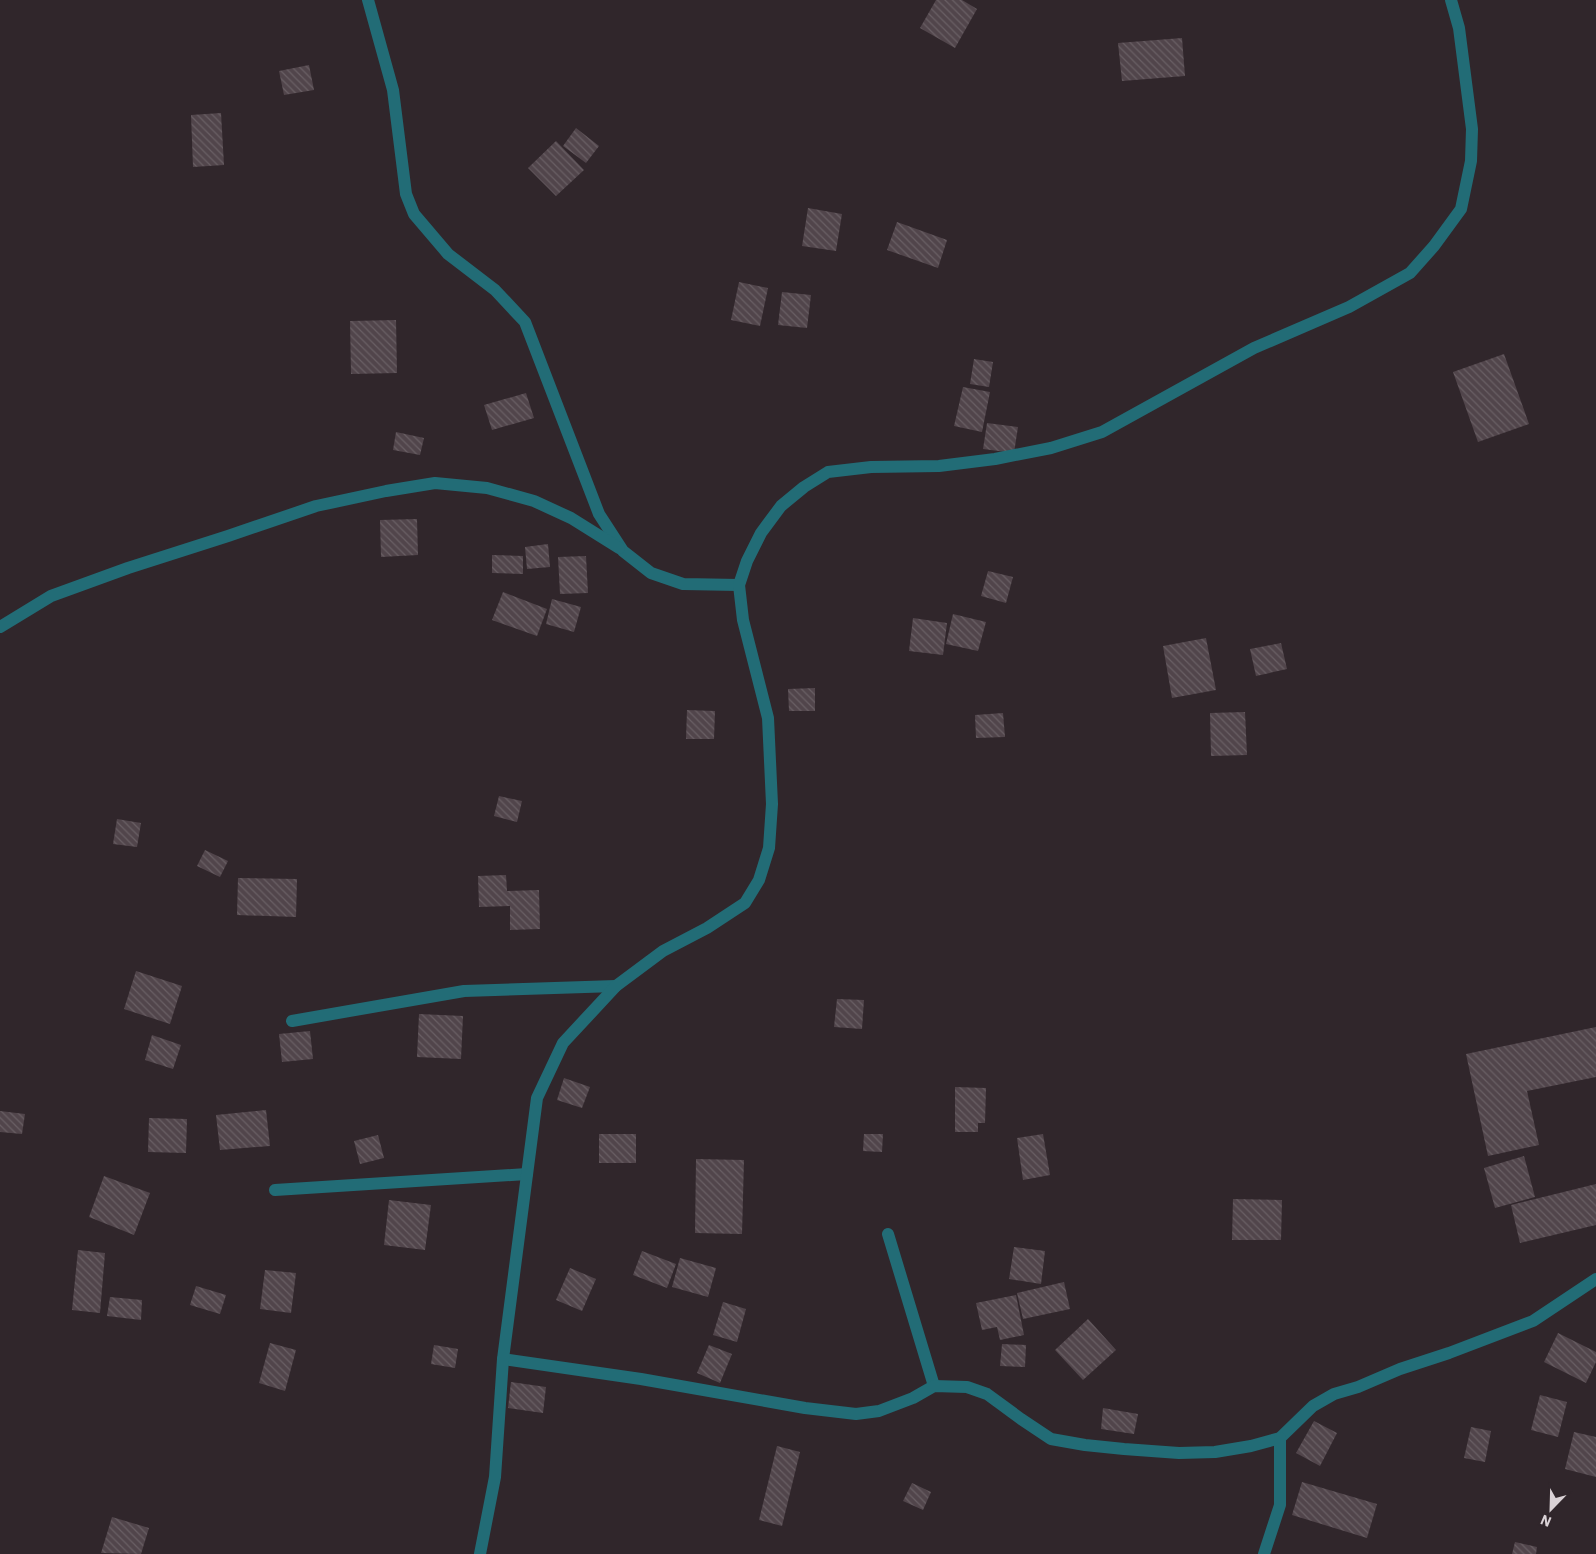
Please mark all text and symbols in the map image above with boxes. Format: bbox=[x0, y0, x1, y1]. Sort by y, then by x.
north arrow bbox=[1526, 1484, 1576, 1534]
text: N bbox=[1538, 1511, 1554, 1531]

